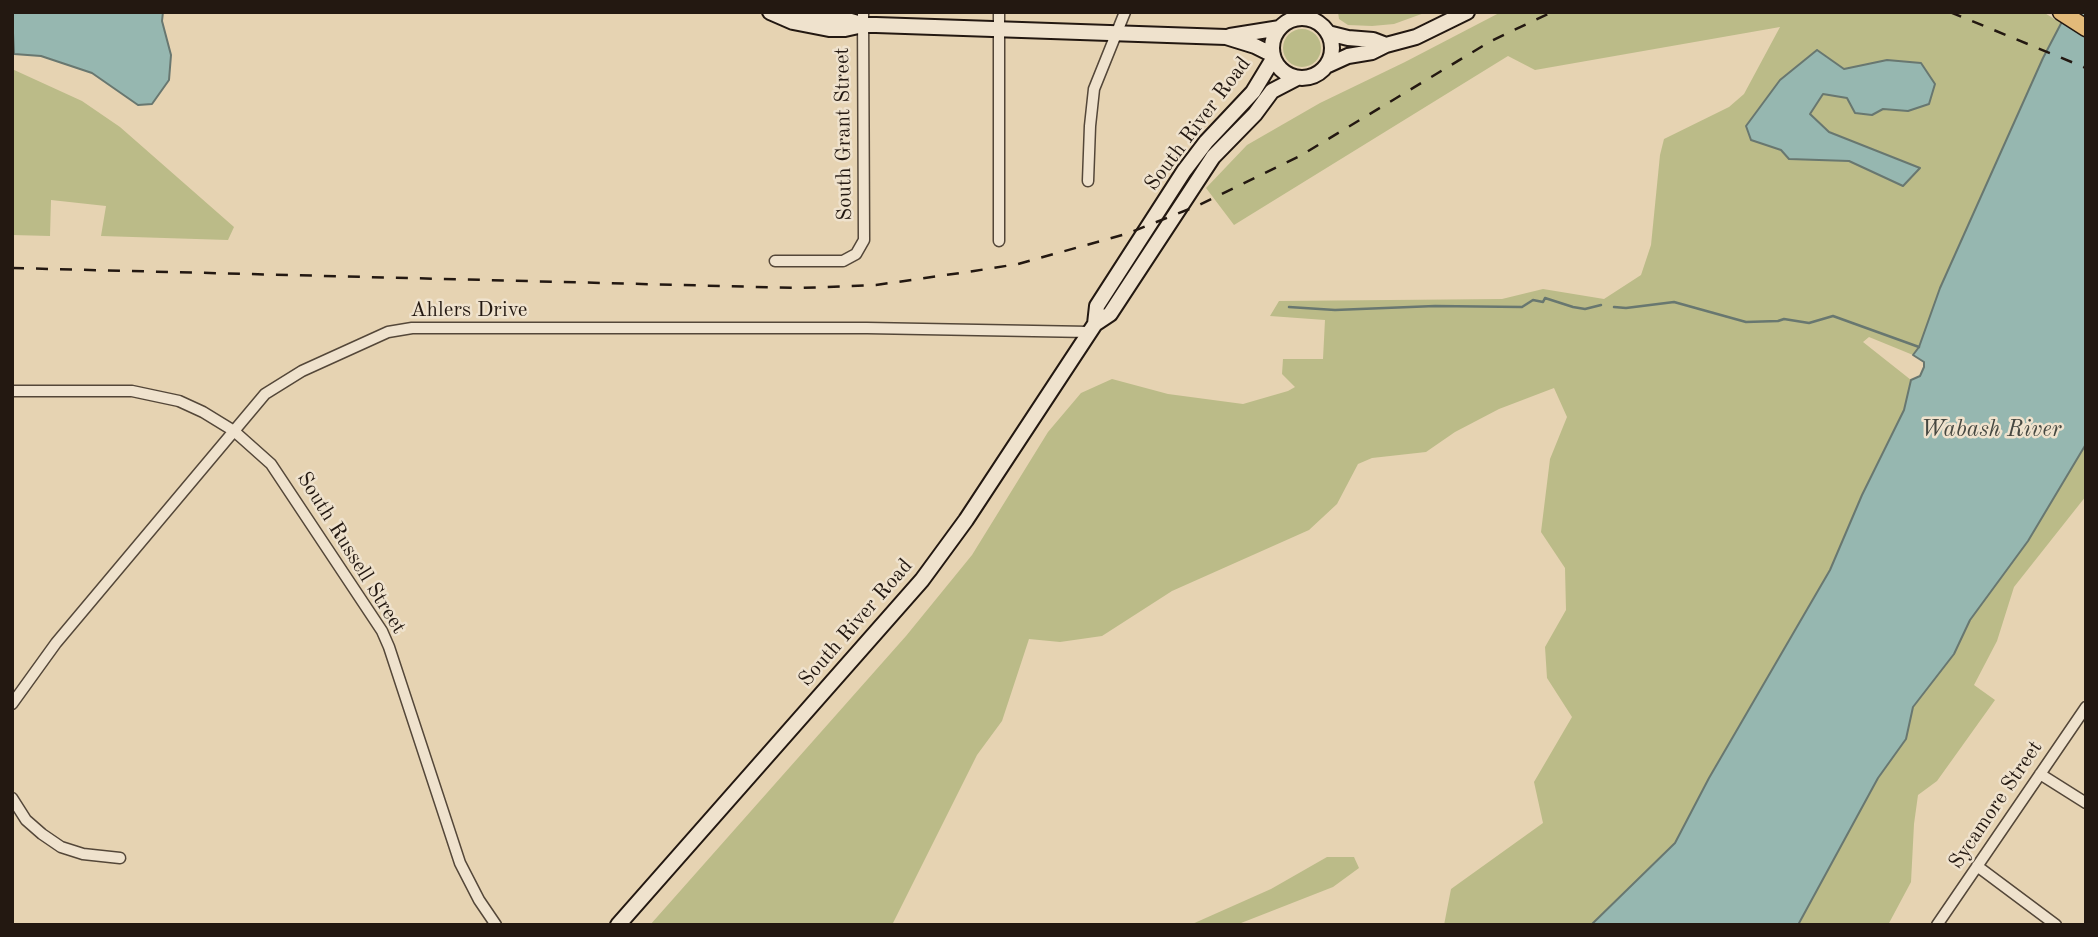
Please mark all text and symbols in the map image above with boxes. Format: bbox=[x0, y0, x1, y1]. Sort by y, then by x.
street label: South Grant Street bbox=[830, 47, 858, 221]
street label: South River Road bbox=[1139, 52, 1257, 196]
street label: Ahlers Drive bbox=[411, 297, 527, 323]
water label: Wabash River bbox=[1921, 416, 2061, 444]
street label: South Russell Street bbox=[291, 467, 411, 639]
street label: South River Road bbox=[794, 554, 918, 692]
street label: Sycamore Street bbox=[1944, 736, 2048, 874]

